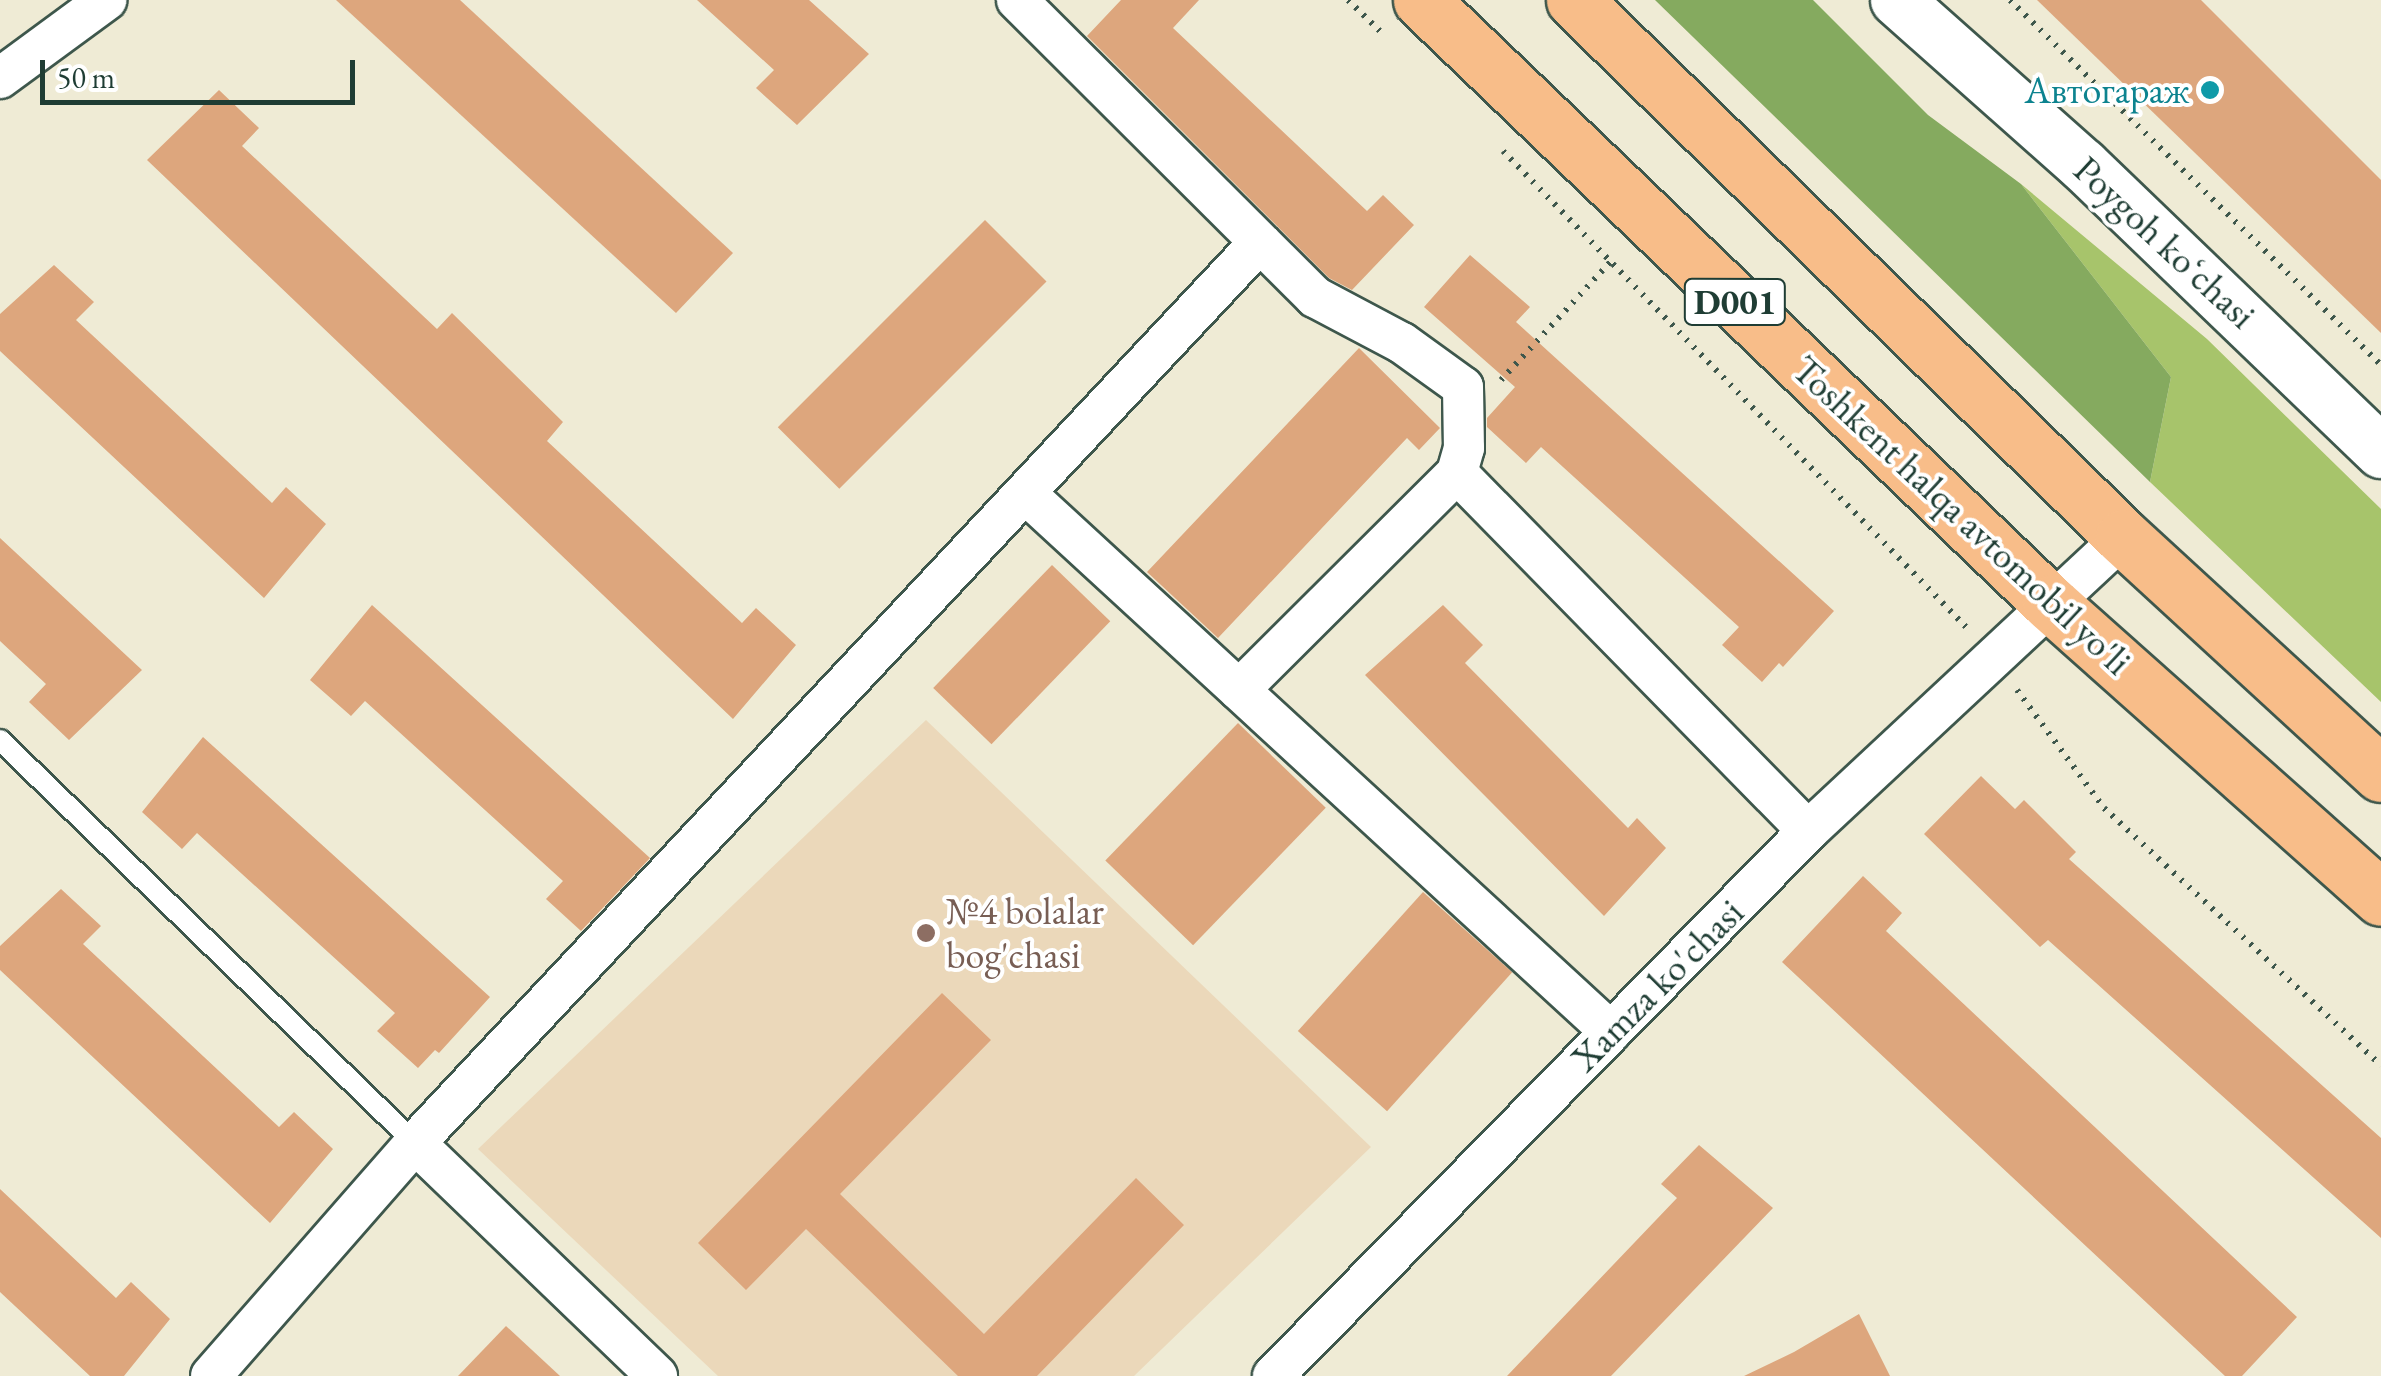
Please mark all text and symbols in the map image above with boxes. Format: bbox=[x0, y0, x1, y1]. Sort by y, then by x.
scale bar bbox=[45, 40, 360, 102]
text: 50 m bbox=[57, 58, 115, 97]
place label: Автогараж bbox=[2024, 67, 2190, 113]
marker: Автогараж bbox=[2199, 79, 2221, 101]
street label: Poygoh koʻchasi bbox=[2065, 146, 2265, 338]
road number: D001 bbox=[1682, 272, 1788, 332]
street label: Toshkent halqa avtomobil yo'li bbox=[1783, 346, 2141, 684]
place label: №4 bolalar bog'chasi bbox=[946, 888, 1104, 978]
street label: Xamza ko'chasi bbox=[1561, 889, 1753, 1081]
marker: №4 bolalar bog'chasi bbox=[915, 922, 937, 944]

